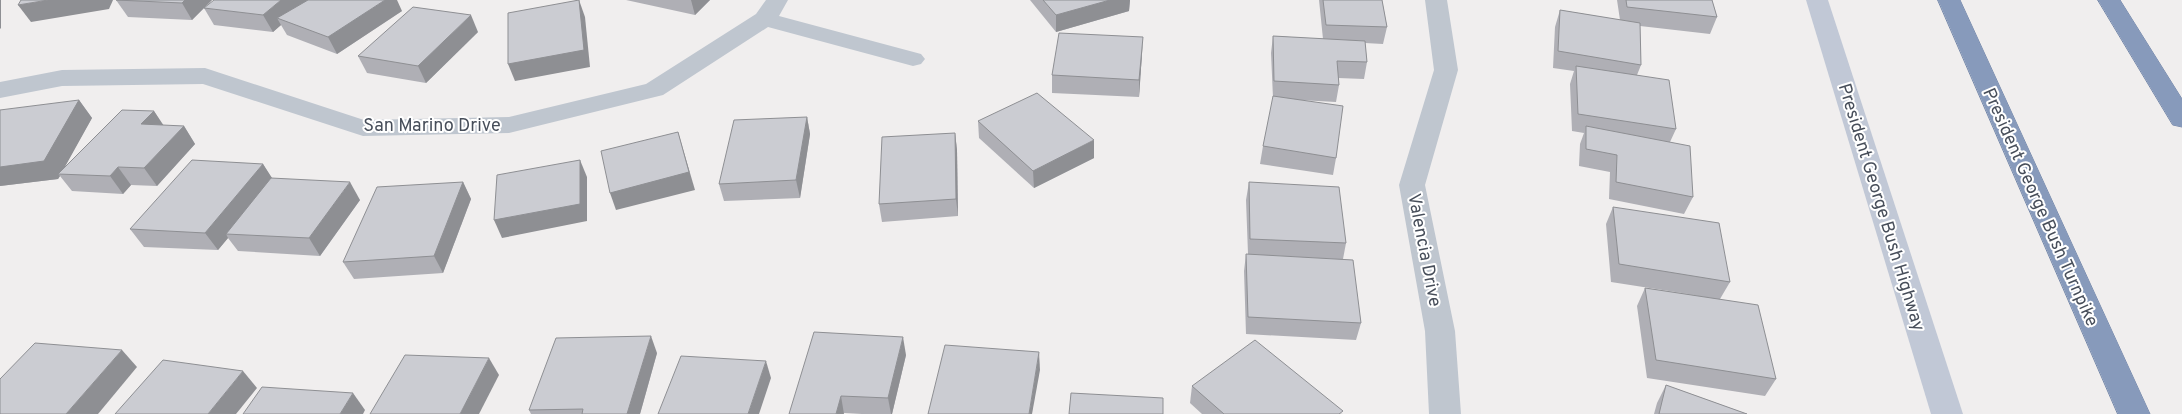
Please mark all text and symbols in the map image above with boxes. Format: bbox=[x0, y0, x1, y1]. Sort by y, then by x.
street label: President George Bush Highway bbox=[1832, 81, 1929, 334]
street label: President George Bush Turnpike bbox=[1976, 85, 2103, 331]
street label: San Marino Drive bbox=[363, 115, 501, 138]
street label: Valencia Drive bbox=[1401, 192, 1446, 309]

